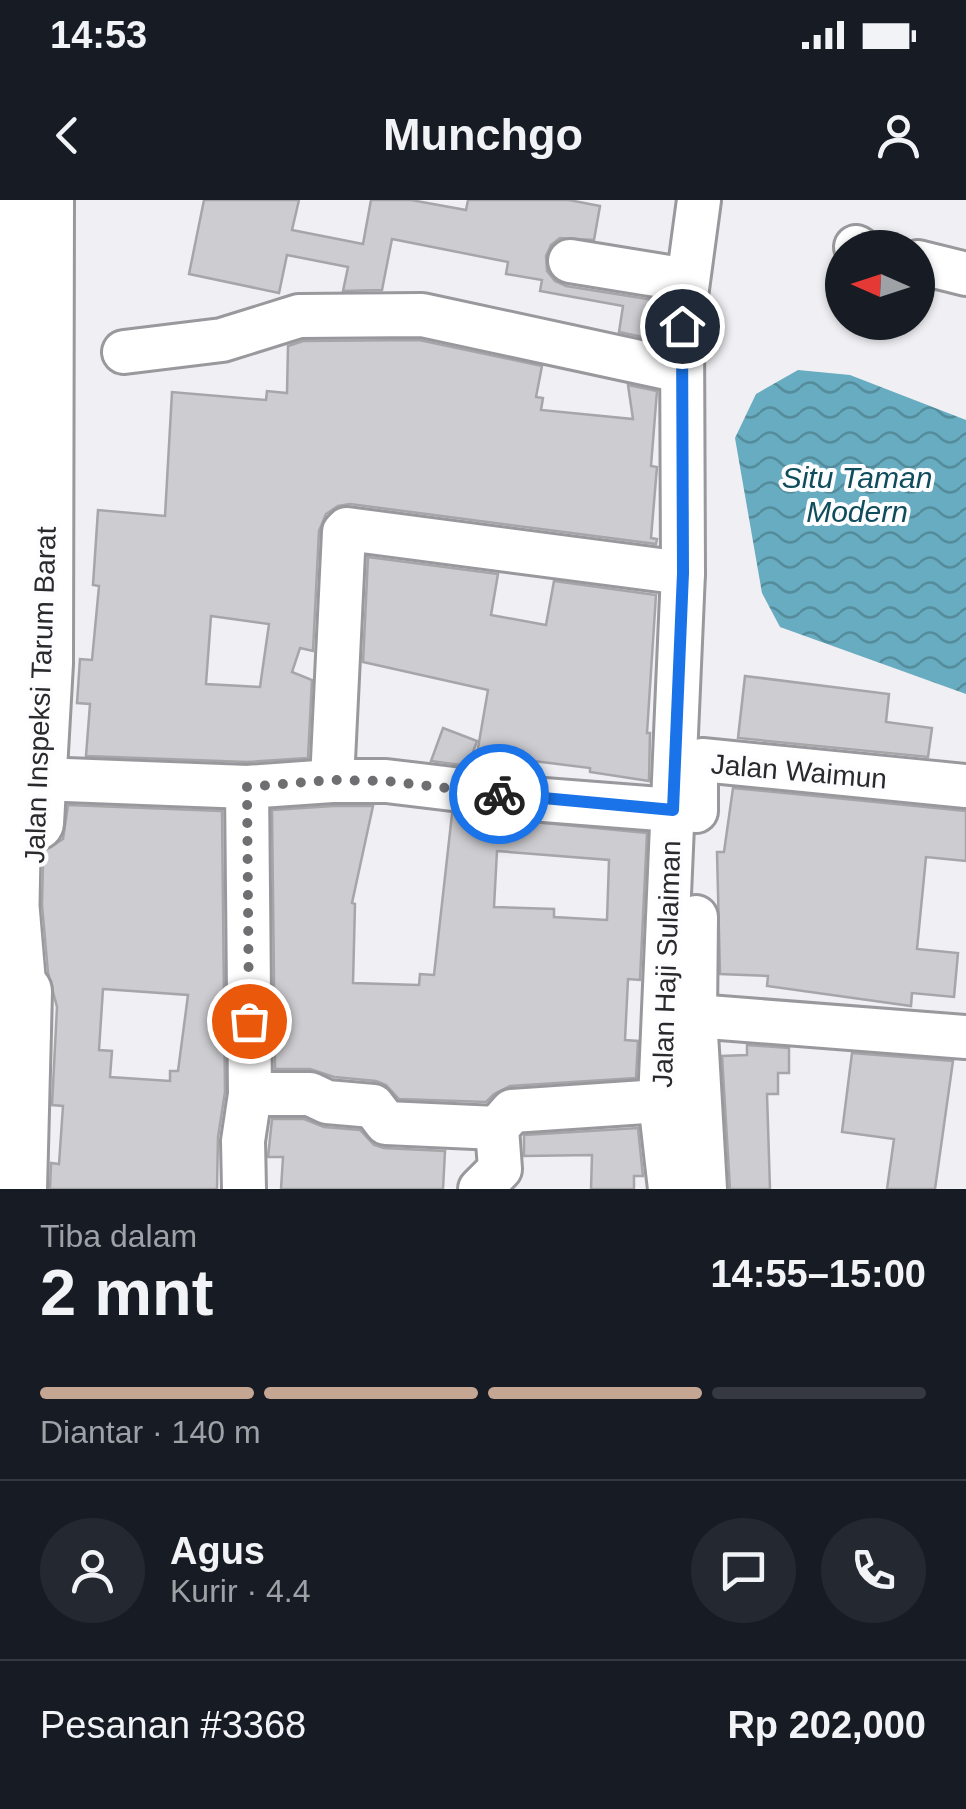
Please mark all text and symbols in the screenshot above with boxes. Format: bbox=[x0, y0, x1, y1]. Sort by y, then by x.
text: 14:53 bbox=[50, 14, 147, 56]
icon: back bbox=[40, 108, 95, 163]
icon: person bbox=[871, 108, 926, 163]
text: Munchgo bbox=[383, 109, 583, 160]
north arrow bbox=[825, 230, 935, 340]
map controls bbox=[825, 230, 935, 340]
pin bbox=[640, 284, 725, 369]
icon: home bbox=[655, 299, 710, 354]
water label: Situ Taman Modern bbox=[782, 461, 932, 528]
street label: Jalan Inspeksi Tarum Barat bbox=[19, 526, 62, 864]
courier bbox=[449, 744, 549, 844]
street label: Jalan Waimun bbox=[710, 748, 888, 795]
icon: bike bbox=[472, 767, 527, 822]
street label: Jalan Haji Sulaiman bbox=[647, 840, 686, 1088]
pin bbox=[207, 979, 292, 1064]
icon: bag bbox=[222, 994, 277, 1049]
text: Tiba dalam bbox=[40, 1218, 197, 1254]
text: 14:55–15:00 bbox=[710, 1253, 926, 1295]
text: 2 mnt bbox=[40, 1256, 213, 1329]
text: Diantar · 140 m bbox=[40, 1414, 261, 1450]
button: person bbox=[40, 1518, 145, 1623]
button: chat bbox=[691, 1518, 796, 1623]
button: phone bbox=[821, 1518, 926, 1623]
text: Agus bbox=[170, 1530, 265, 1572]
text: Kurir · 4.4 bbox=[170, 1573, 310, 1609]
text: Pesanan #3368 bbox=[40, 1704, 306, 1746]
text: Rp 202,000 bbox=[727, 1704, 926, 1746]

